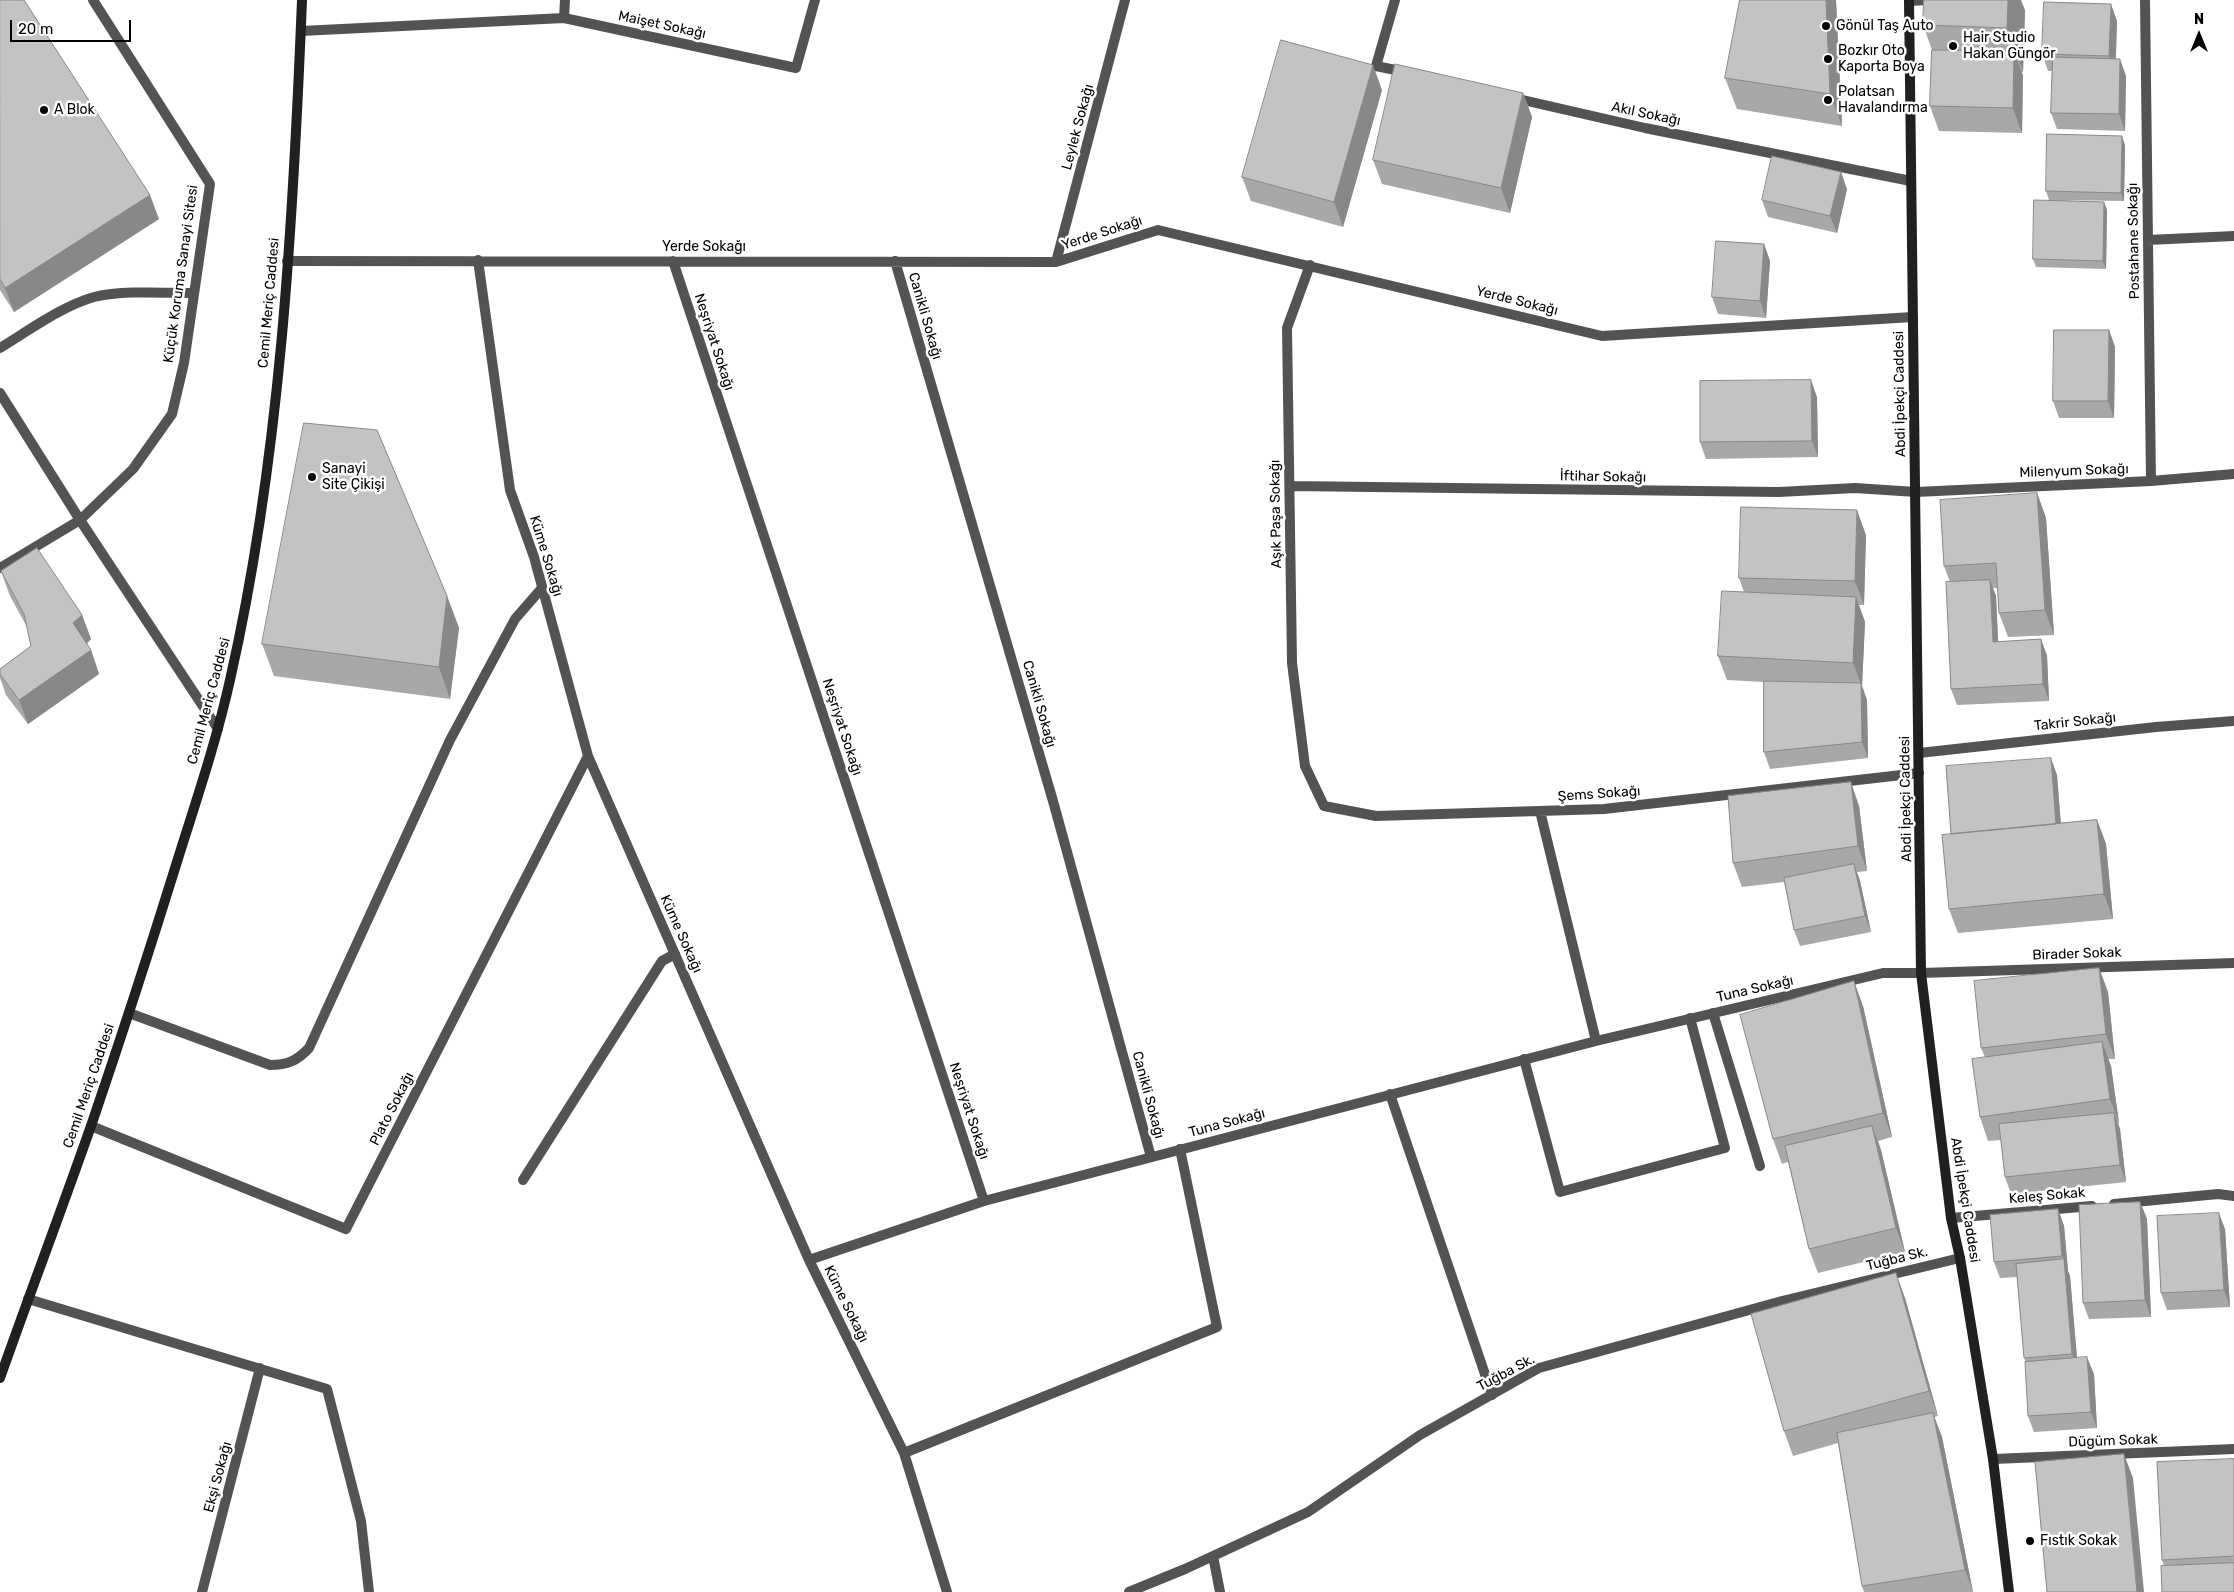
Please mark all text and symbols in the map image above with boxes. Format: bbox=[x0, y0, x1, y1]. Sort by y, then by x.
street label: Maişet Sokağı bbox=[617, 7, 707, 43]
scale bar bbox=[12, 10, 134, 42]
north arrow bbox=[2174, 10, 2224, 60]
text: N bbox=[2194, 11, 2204, 28]
place label: Gönül Taş Auto bbox=[1836, 18, 1934, 34]
text: 20 m bbox=[18, 20, 53, 38]
marker: Gönül Taş Auto bbox=[1820, 20, 1832, 32]
place label: Hair Studio Hakan Güngör bbox=[1963, 30, 2056, 62]
marker: Hair Studio Hakan Güngör bbox=[1947, 40, 1959, 52]
place label: Bozkır Oto Kaporta Boya bbox=[1838, 43, 1925, 75]
marker: Bozkır Oto Kaporta Boya bbox=[1822, 53, 1834, 65]
street label: Leylek Sokağı bbox=[1058, 82, 1098, 172]
place label: Polatsan Havalandırma bbox=[1838, 84, 1928, 116]
marker: Polatsan Havalandırma bbox=[1822, 94, 1834, 106]
street label: Akıl Sokağı bbox=[1610, 98, 1682, 130]
place label: A Blok bbox=[54, 102, 95, 118]
marker: A Blok bbox=[38, 104, 50, 116]
street label: Postahane Sokağı bbox=[2125, 183, 2143, 299]
street label: Küçük Koruma Sanayi Sitesi bbox=[160, 184, 202, 364]
street label: Yerde Sokağı bbox=[1060, 212, 1144, 254]
street label: Cemil Meriç Caddesi bbox=[255, 237, 283, 369]
street label: Yerde Sokağı bbox=[662, 239, 746, 255]
street label: Canikli Sokağı bbox=[905, 271, 945, 361]
street label: Yerde Sokağı bbox=[1474, 283, 1560, 319]
street label: Neşriyat Sokağı bbox=[690, 291, 738, 393]
street label: Abdi İpekçi Caddesi bbox=[1890, 331, 1910, 457]
street label: Aşık Paşa Sokağı bbox=[1267, 459, 1285, 569]
place label: Sanayi Site Çikişi bbox=[322, 461, 385, 494]
street label: Milenyum Sokağı bbox=[2019, 461, 2129, 481]
street label: İftihar Sokağı bbox=[1560, 468, 1646, 486]
marker: Sanayi Site Çikişi bbox=[306, 471, 318, 483]
street label: Küme Sokağı bbox=[526, 514, 566, 598]
street label: Cemil Meriç Caddesi bbox=[184, 636, 234, 766]
street label: Canikli Sokağı bbox=[1019, 659, 1059, 749]
street label: Neşriyat Sokağı bbox=[818, 676, 866, 778]
street label: Takrir Sokağı bbox=[2033, 709, 2117, 735]
street label: Abdi İpekçi Caddesi bbox=[1896, 736, 1916, 862]
street label: Şems Sokağı bbox=[1557, 783, 1641, 805]
street label: Küme Sokağı bbox=[656, 892, 706, 976]
street label: Birader Sokak bbox=[2032, 944, 2122, 964]
street label: Tuna Sokağı bbox=[1715, 972, 1795, 1006]
street label: Cemil Meriç Caddesi bbox=[60, 1021, 118, 1151]
street label: Canikli Sokağı bbox=[1128, 1050, 1168, 1140]
street label: Neşriyat Sokağı bbox=[945, 1060, 993, 1162]
street label: Plato Sokağı bbox=[366, 1069, 418, 1149]
street label: Tuna Sokağı bbox=[1187, 1105, 1267, 1141]
street label: Abdi İpekçi Caddesi bbox=[1947, 1136, 1983, 1264]
street label: Keleş Sokak bbox=[2008, 1184, 2086, 1208]
street label: Tuğba Sk. bbox=[1865, 1243, 1929, 1275]
street label: Küme Sokağı bbox=[820, 1263, 872, 1345]
street label: Tuğba Sk. bbox=[1474, 1351, 1538, 1395]
street label: Dügüm Sokak bbox=[2068, 1431, 2158, 1451]
street label: Ekşi Sokağı bbox=[200, 1440, 236, 1514]
place label: Fıstık Sokak bbox=[2040, 1533, 2117, 1549]
marker: Fıstık Sokak bbox=[2024, 1535, 2036, 1547]

